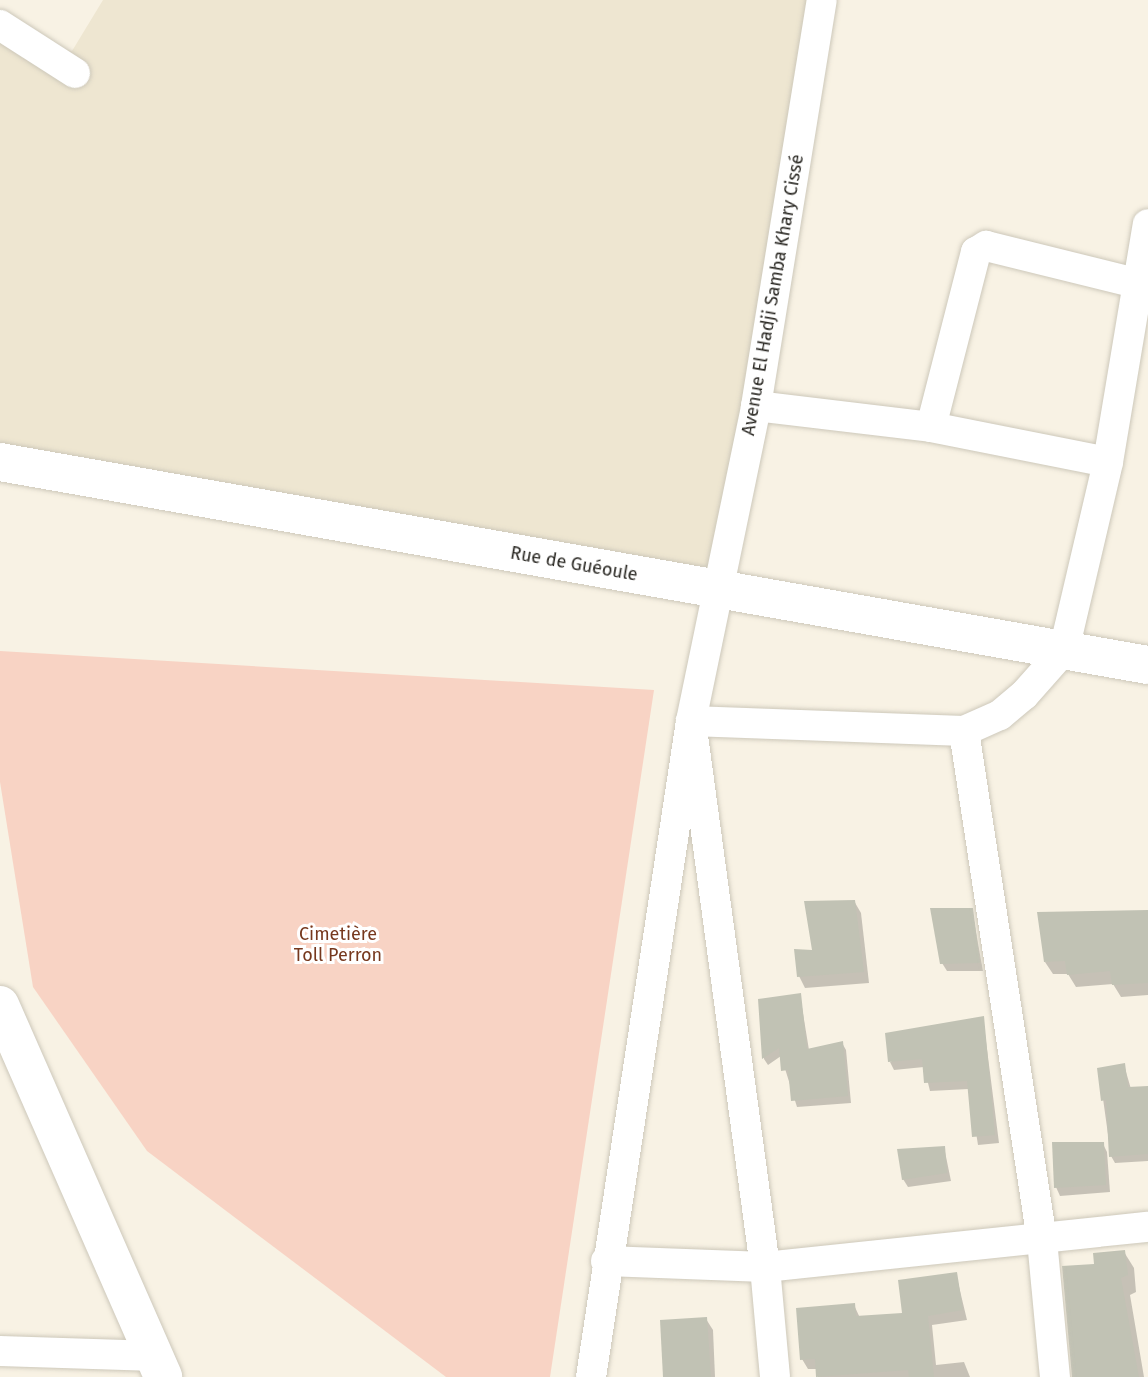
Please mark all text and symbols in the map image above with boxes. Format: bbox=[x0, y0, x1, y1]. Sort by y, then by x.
street label: Avenue El Hadji Samba Khary Cissé bbox=[738, 153, 808, 437]
street label: Rue de Guéoule bbox=[509, 542, 639, 586]
park label: Cimetière Toll Perron bbox=[294, 924, 382, 967]

